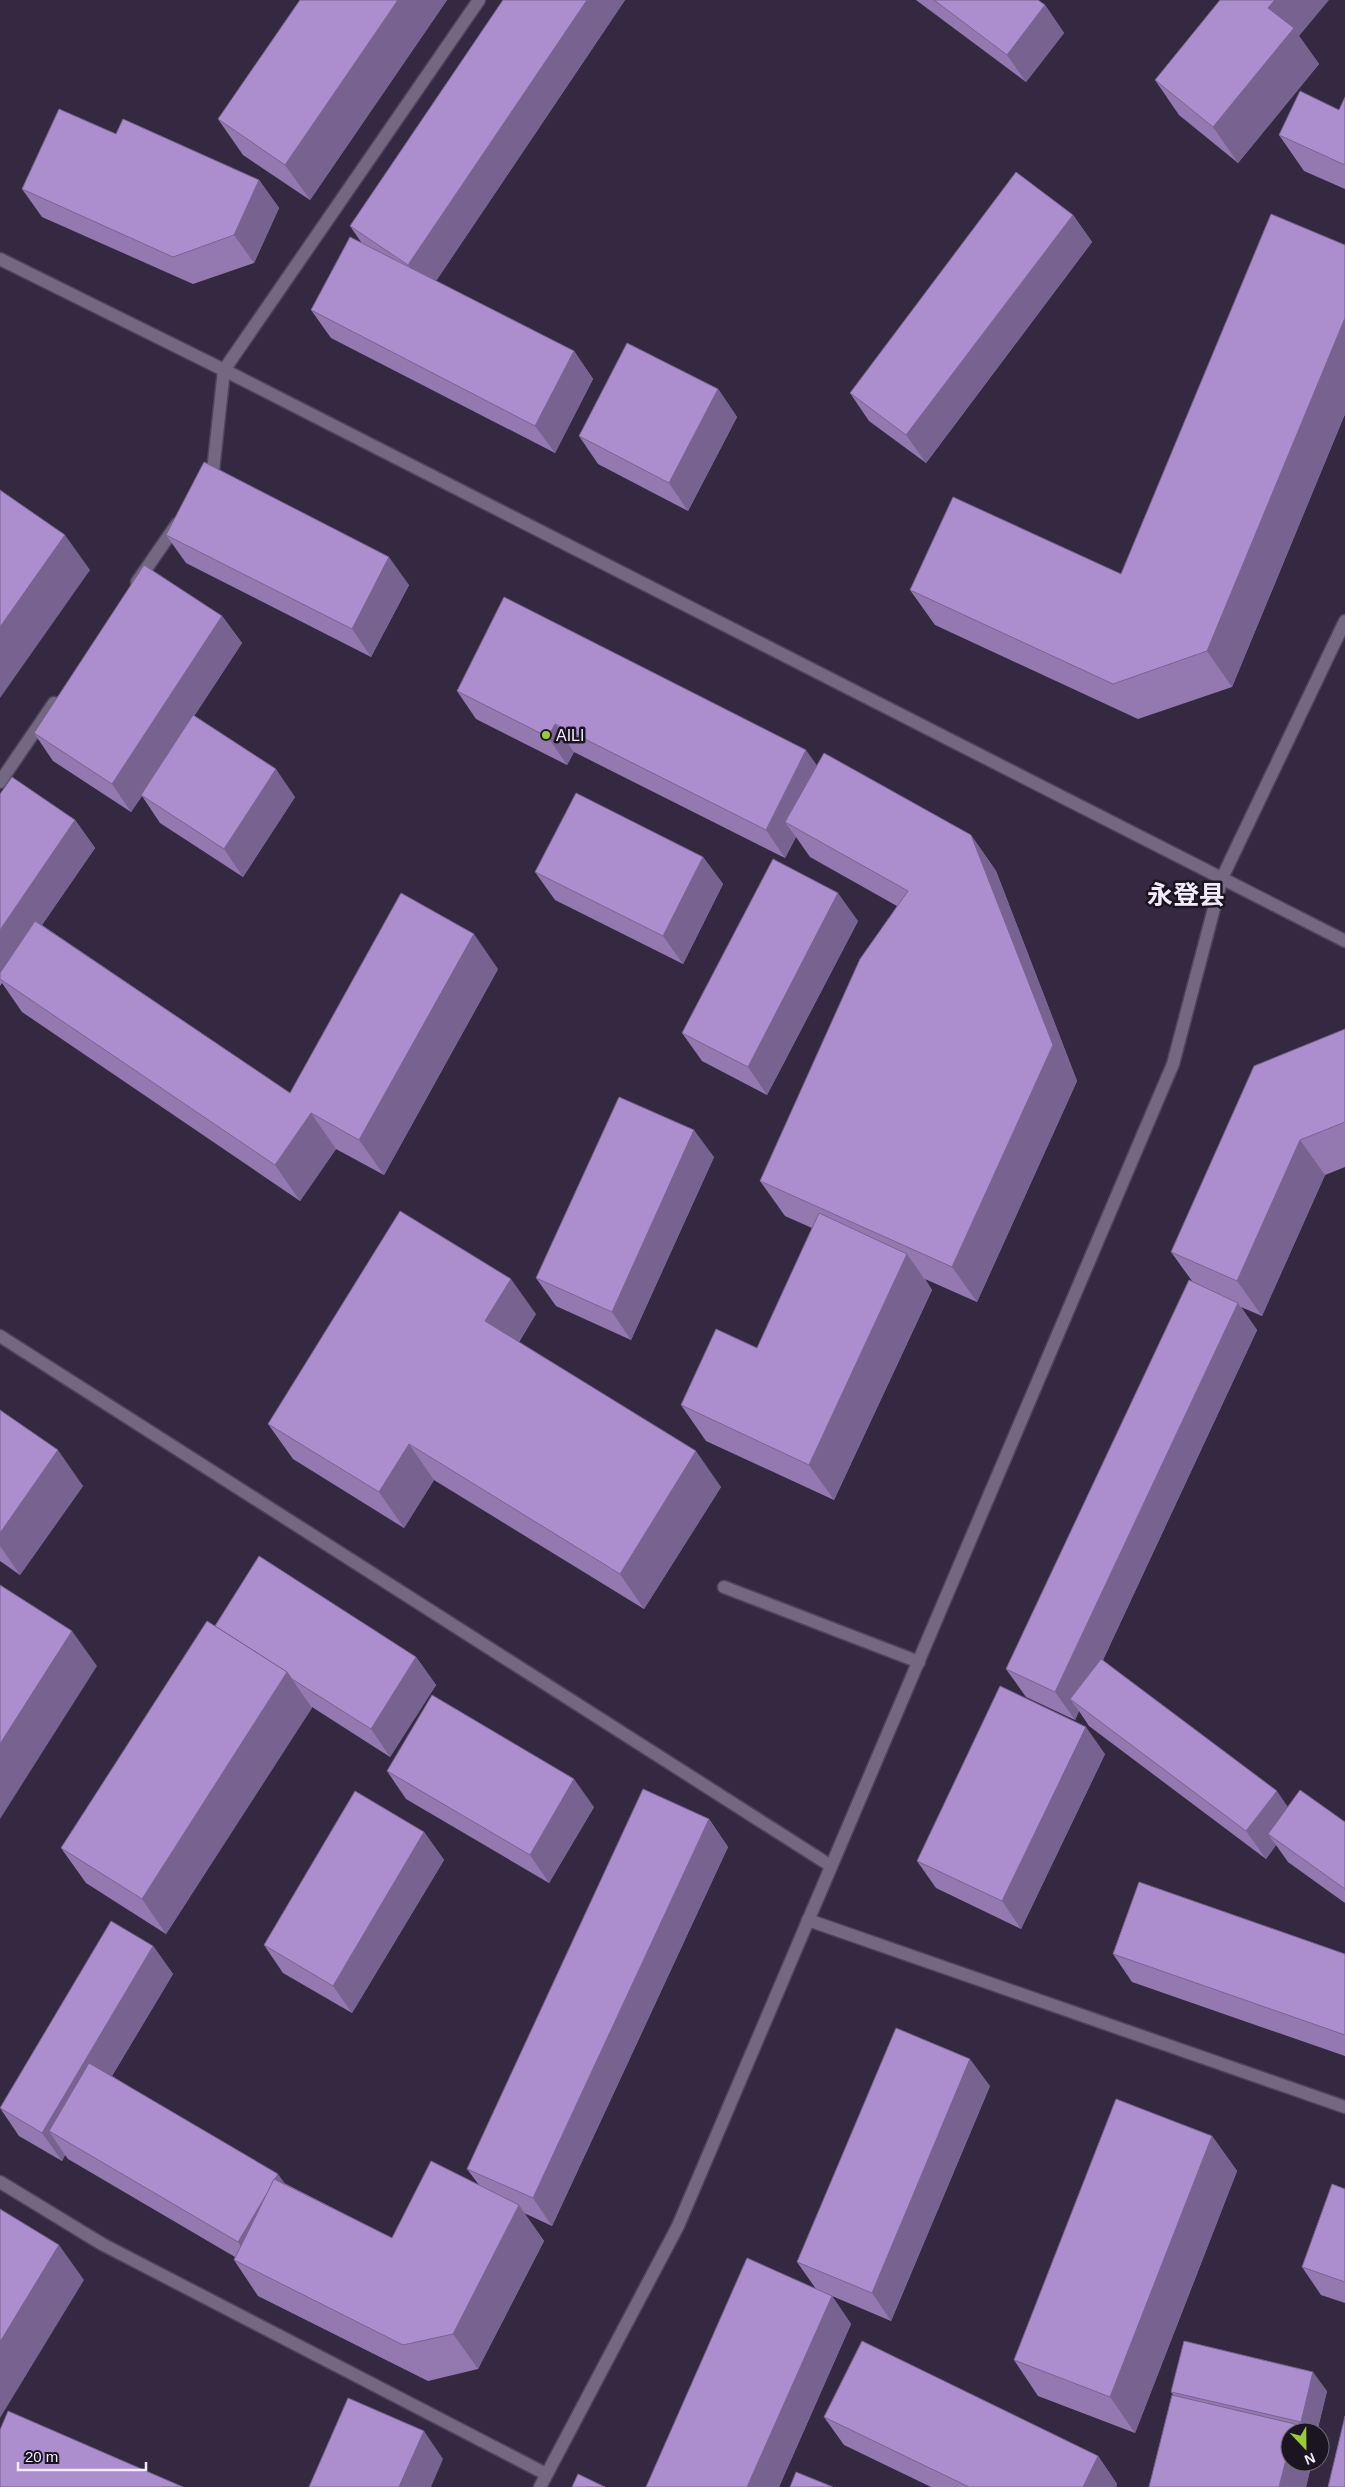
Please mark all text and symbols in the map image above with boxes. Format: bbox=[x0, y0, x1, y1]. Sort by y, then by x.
place label: AILI bbox=[556, 727, 584, 744]
marker: AILI bbox=[540, 729, 552, 741]
district label: 永登县 bbox=[1147, 880, 1225, 910]
north arrow bbox=[1280, 2422, 1330, 2472]
scale bar bbox=[18, 2440, 145, 2472]
text: 20 m bbox=[25, 2448, 58, 2465]
text: N bbox=[1302, 2450, 1318, 2468]

